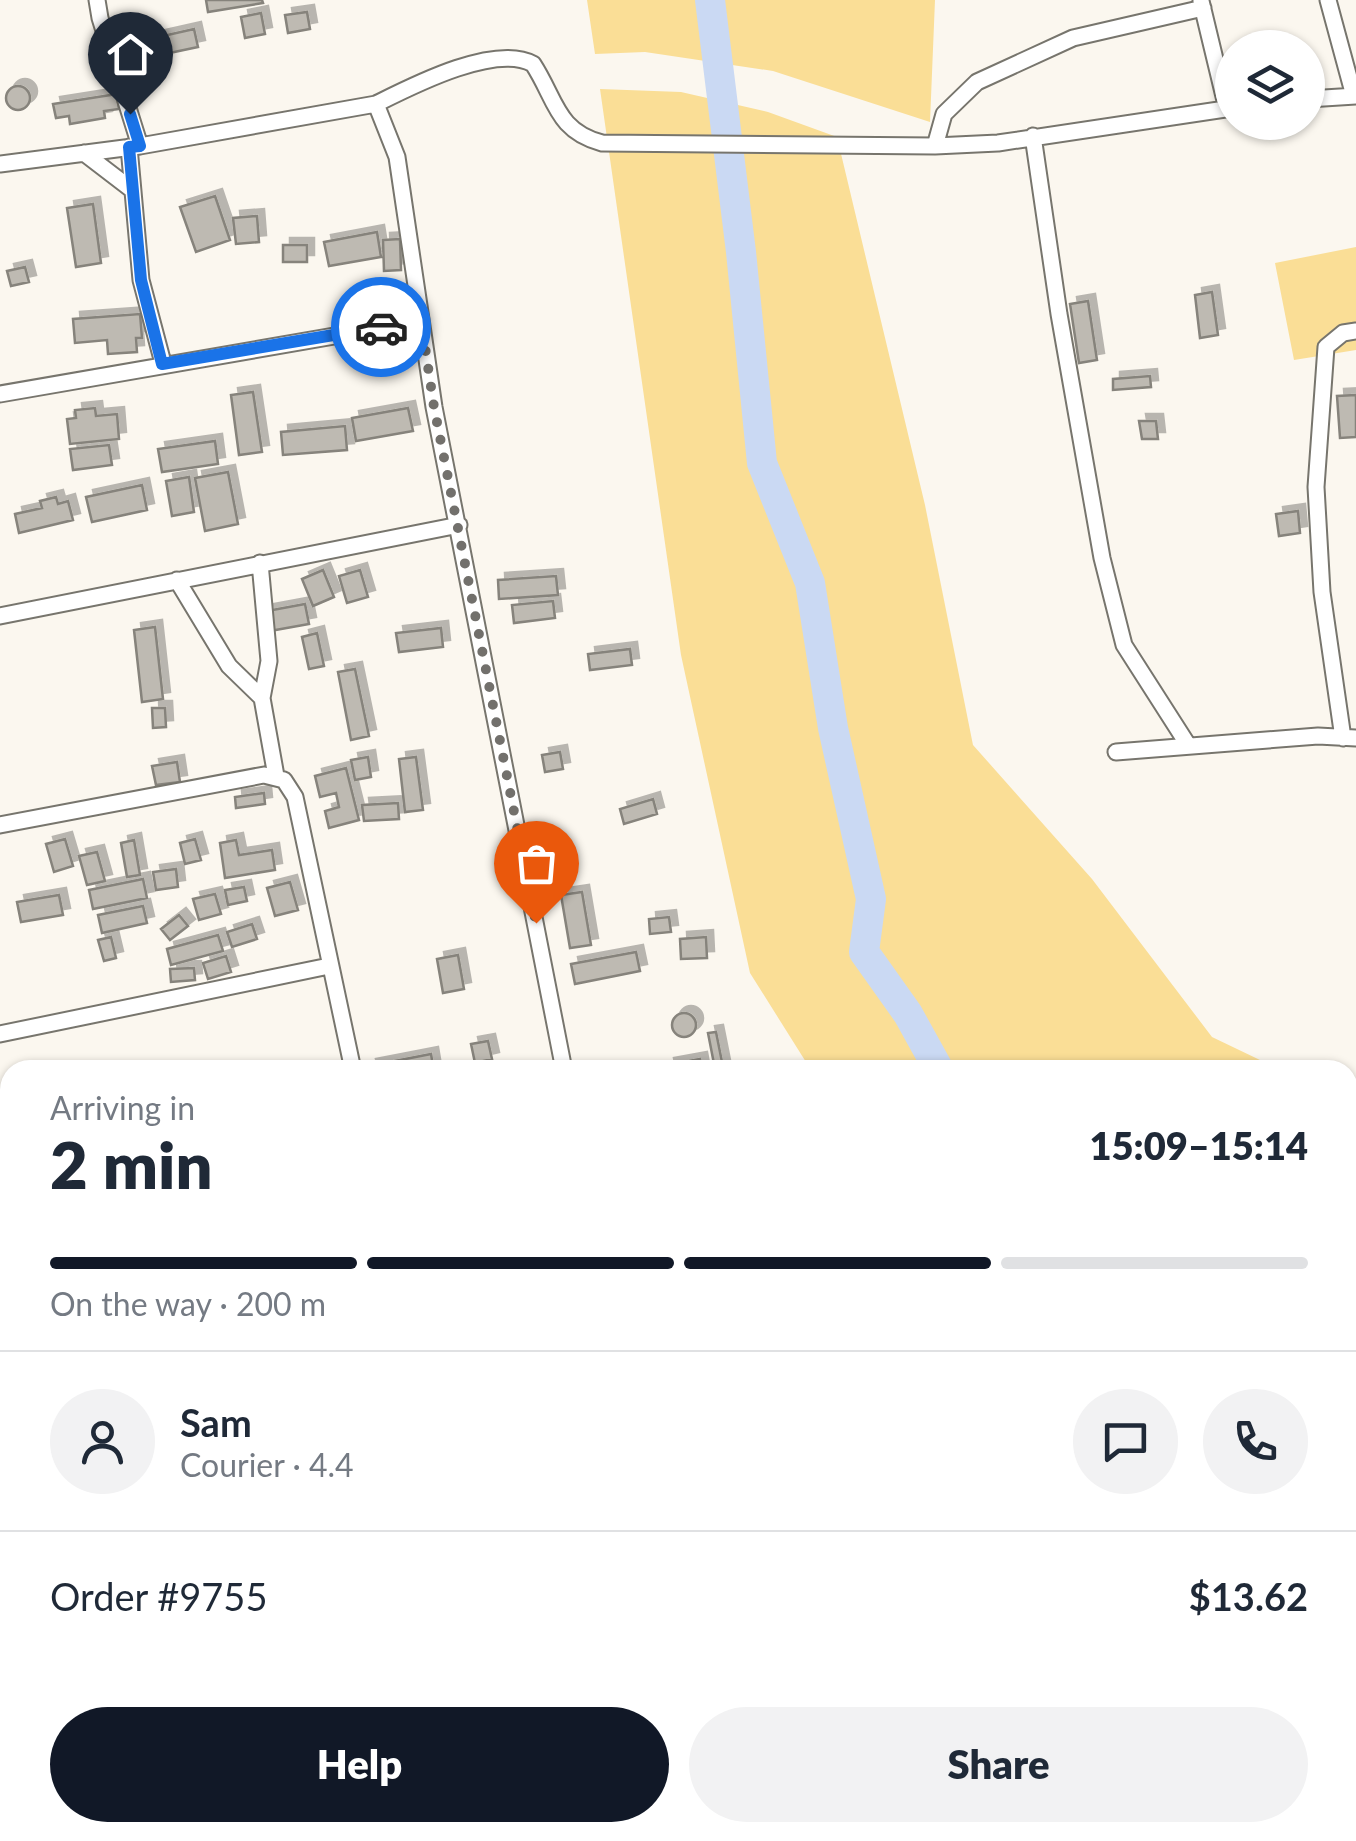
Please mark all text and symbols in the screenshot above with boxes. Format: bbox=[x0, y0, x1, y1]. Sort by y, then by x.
pin bbox=[88, 12, 173, 115]
icon: home bbox=[103, 27, 158, 82]
map controls bbox=[1215, 30, 1325, 140]
button: layers bbox=[1215, 30, 1325, 140]
courier bbox=[331, 277, 431, 377]
icon: car bbox=[354, 300, 409, 355]
pin bbox=[494, 821, 579, 924]
icon: bag bbox=[509, 836, 564, 891]
text: Arriving in bbox=[50, 1088, 195, 1127]
text: 15:09–15:14 bbox=[1089, 1122, 1308, 1168]
text: 2 min bbox=[50, 1125, 212, 1203]
text: On the way · 200 m bbox=[50, 1284, 326, 1323]
button: person bbox=[50, 1389, 155, 1494]
button: chat bbox=[1073, 1389, 1178, 1494]
button: phone bbox=[1203, 1389, 1308, 1494]
text: Sam bbox=[180, 1399, 252, 1445]
text: Courier · 4.4 bbox=[180, 1445, 354, 1484]
text: Order #9755 bbox=[50, 1573, 267, 1619]
text: $13.62 bbox=[1189, 1573, 1308, 1619]
button: Help bbox=[50, 1707, 669, 1822]
button: Share bbox=[689, 1707, 1308, 1822]

